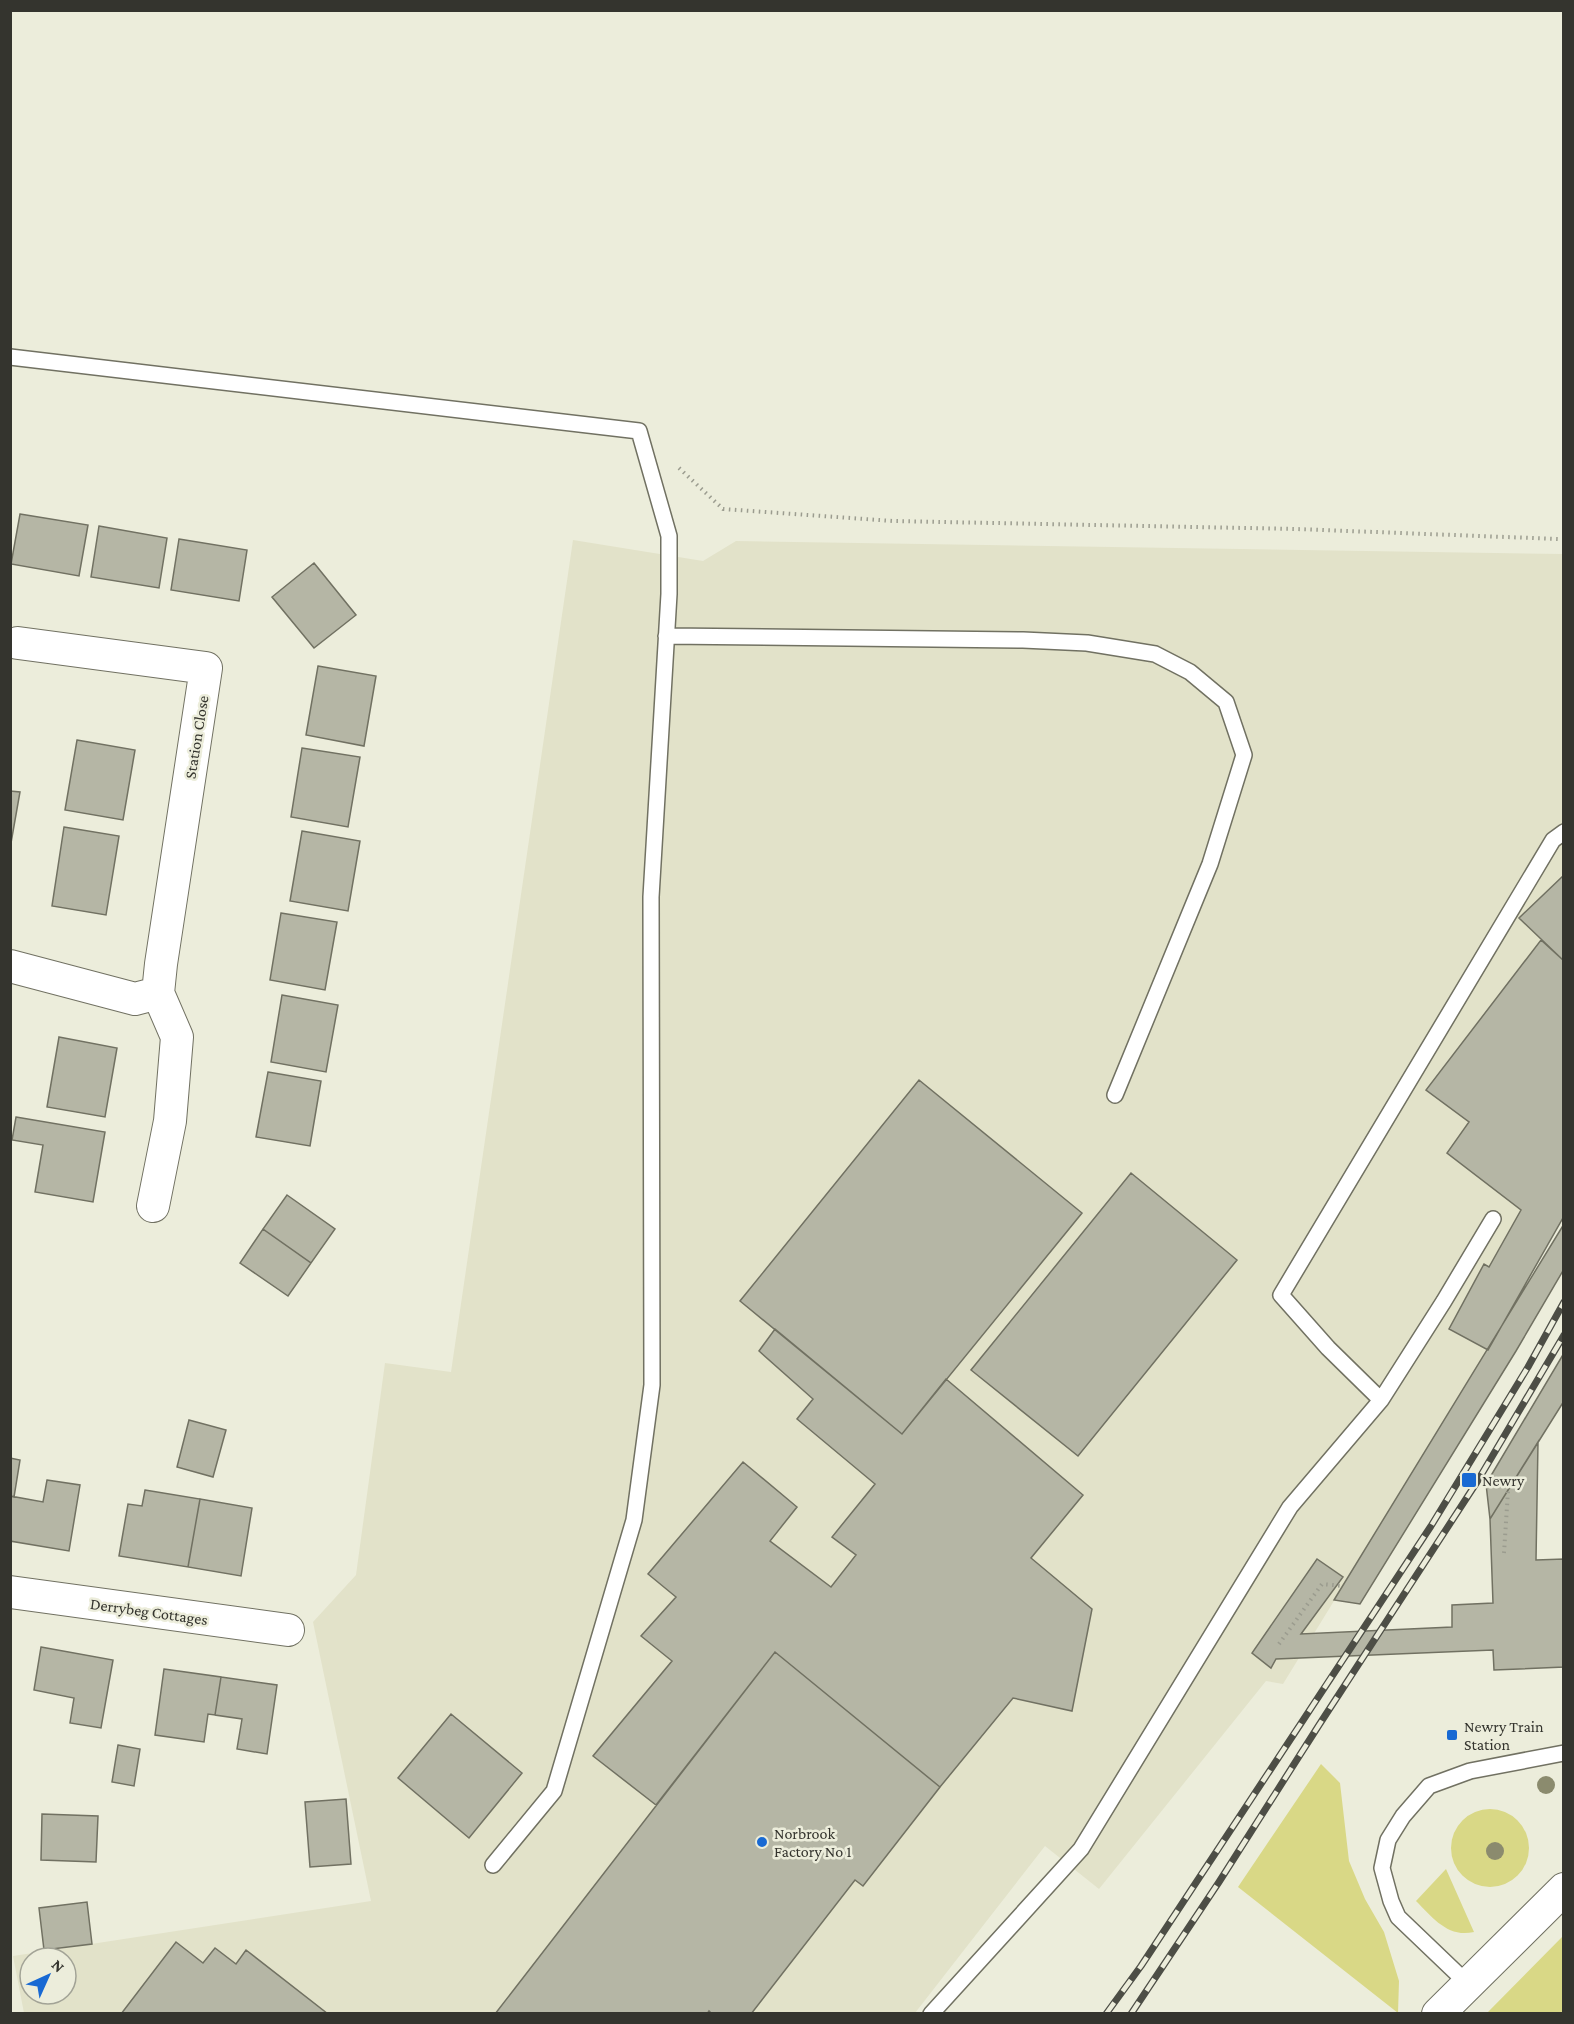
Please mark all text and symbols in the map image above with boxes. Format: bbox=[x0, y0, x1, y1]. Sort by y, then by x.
street label: Station Close bbox=[182, 694, 211, 780]
marker: Newry bbox=[1460, 1471, 1478, 1489]
place label: Newry bbox=[1482, 1472, 1525, 1490]
street label: Derrybeg Cottages bbox=[89, 1595, 209, 1629]
place label: Newry Train Station bbox=[1464, 1718, 1544, 1753]
marker: Newry Train Station bbox=[1445, 1728, 1459, 1742]
place label: Norbrook Factory No 1 bbox=[774, 1825, 851, 1861]
marker: Norbrook Factory No 1 bbox=[755, 1835, 769, 1849]
north arrow bbox=[18, 1946, 78, 2006]
text: N bbox=[48, 1956, 68, 1976]

